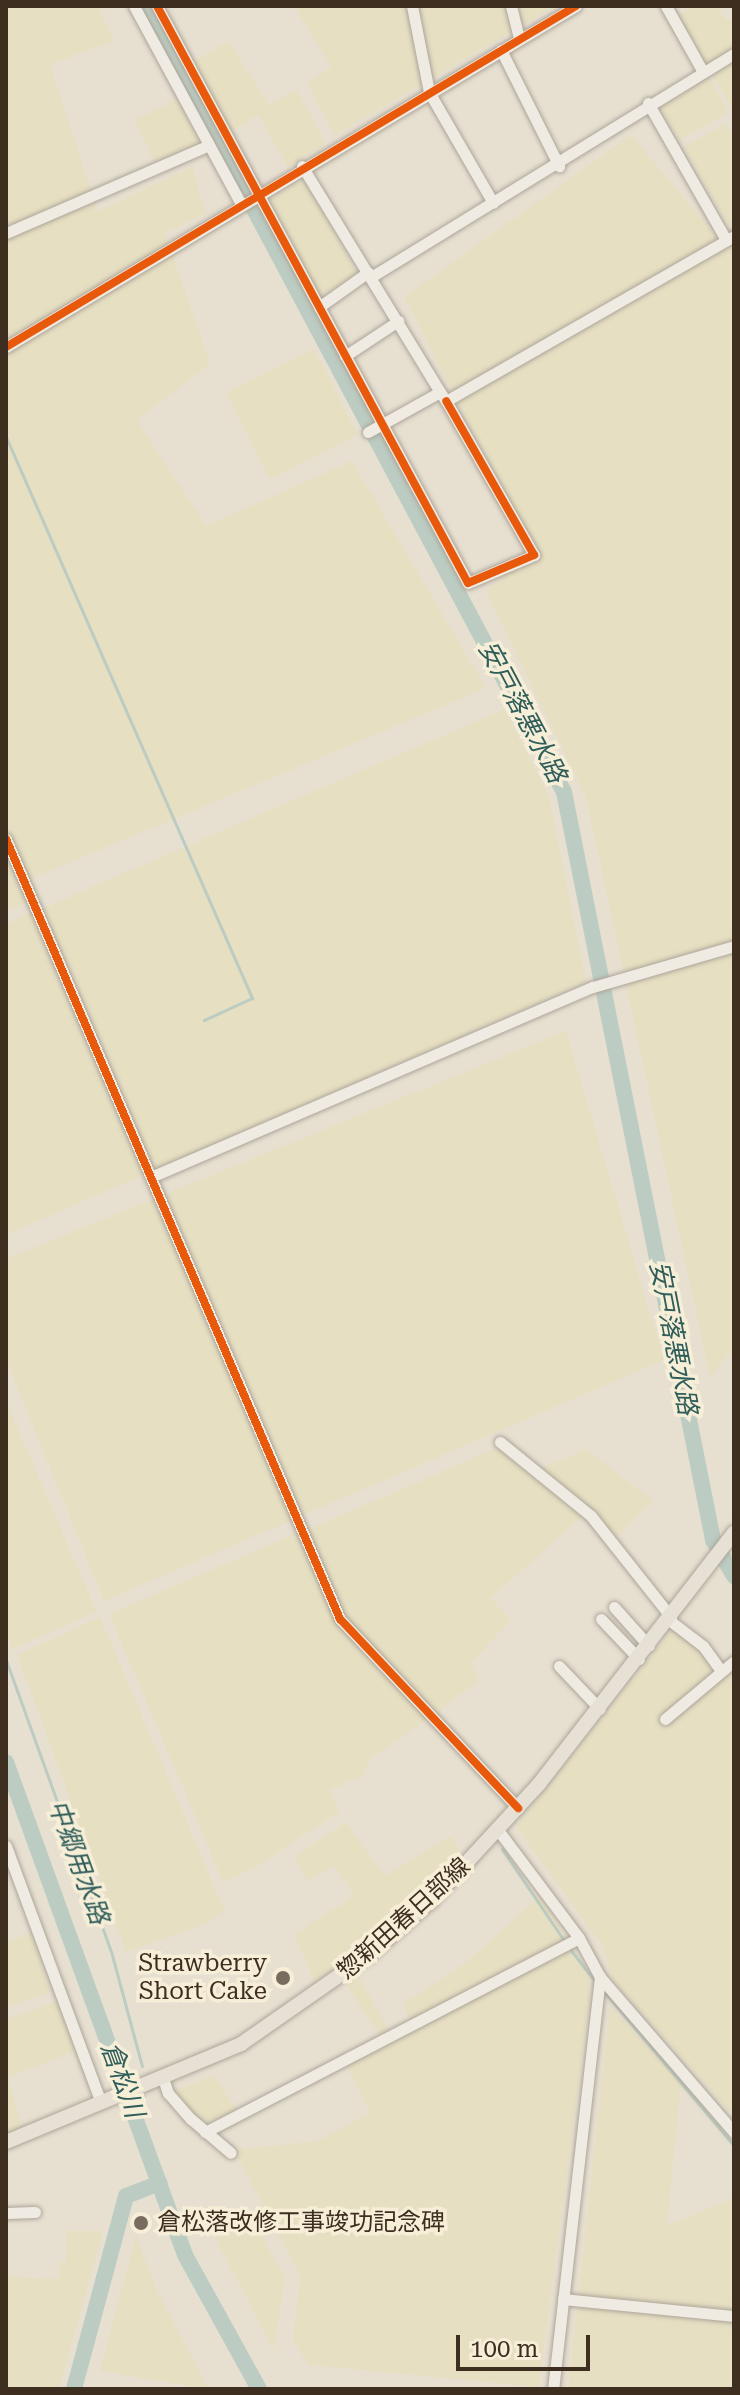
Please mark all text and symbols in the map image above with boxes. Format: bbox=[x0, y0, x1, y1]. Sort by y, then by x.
water label: 安戸落悪水路 bbox=[472, 636, 572, 788]
water label: 安戸落悪水路 bbox=[643, 1258, 703, 1418]
water label: 中郷用水路 bbox=[41, 1796, 115, 1928]
street label: 惣新田春日部線 bbox=[332, 1852, 476, 1986]
place label: Strawberry Short Cake bbox=[138, 1950, 267, 2006]
marker: Strawberry Short Cake bbox=[274, 1969, 292, 1987]
water label: 倉松川 bbox=[94, 2038, 150, 2122]
place label: 倉松落改修工事竣功記念碑 bbox=[157, 2209, 445, 2237]
marker: 倉松落改修工事竣功記念碑 bbox=[132, 2214, 150, 2232]
scale bar bbox=[460, 2319, 594, 2369]
text: 100 m bbox=[470, 2335, 538, 2363]

